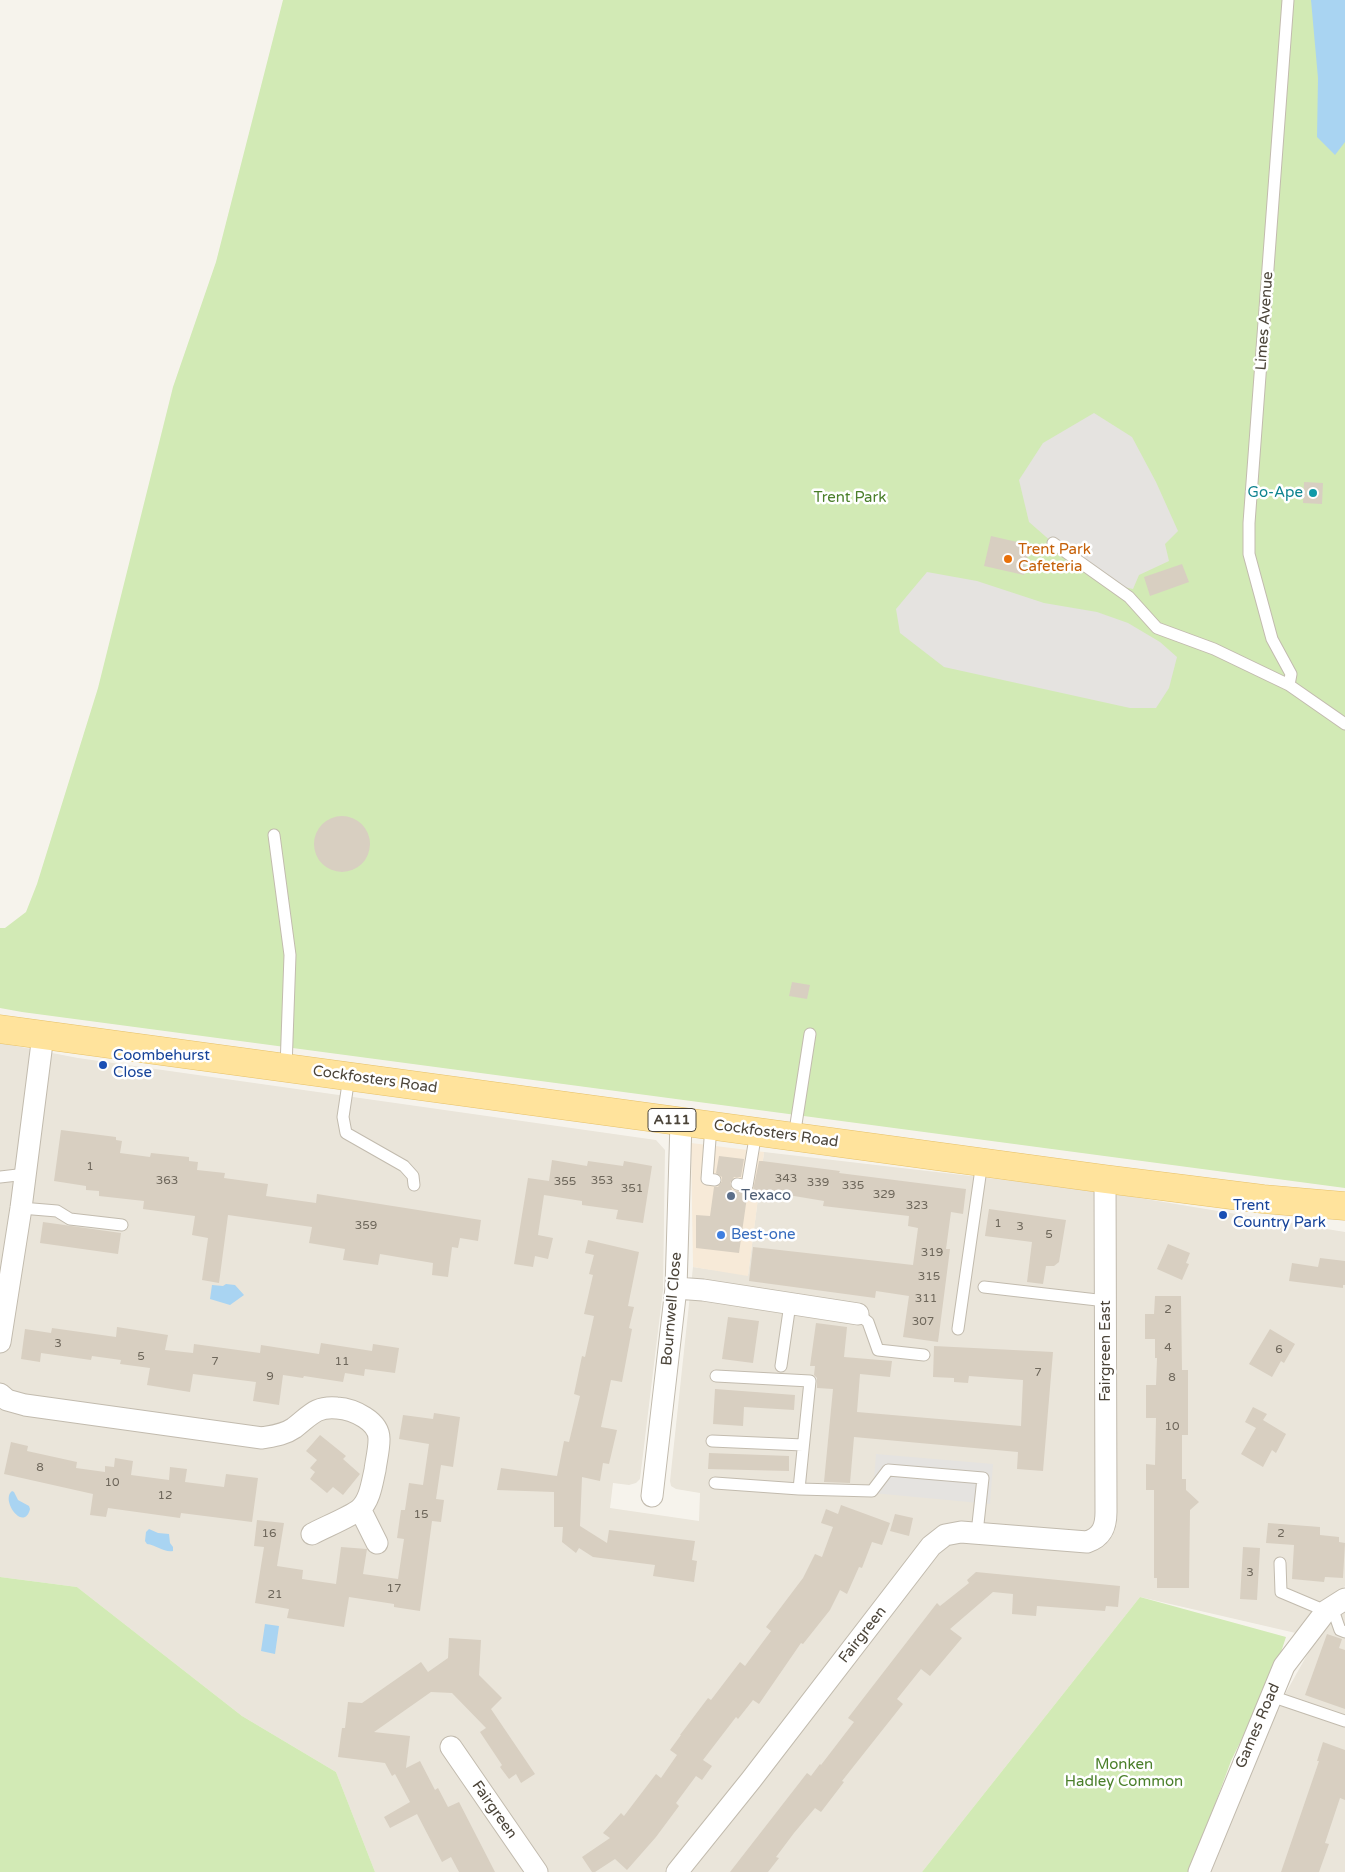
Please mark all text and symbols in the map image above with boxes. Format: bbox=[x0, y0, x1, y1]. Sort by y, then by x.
street label: Limes Avenue bbox=[1253, 271, 1277, 371]
place label: Go-Ape bbox=[1248, 484, 1303, 502]
marker: Go-Ape bbox=[1307, 487, 1319, 499]
park label: Trent Park bbox=[814, 489, 886, 507]
place label: Trent Park Cafeteria bbox=[1018, 541, 1091, 576]
marker: Trent Park Cafeteria bbox=[1002, 553, 1014, 565]
place label: Coombehurst Close bbox=[113, 1047, 210, 1082]
marker: Coombehurst Close bbox=[97, 1059, 109, 1071]
street label: Cockfosters Road bbox=[312, 1062, 438, 1098]
road number: A111 bbox=[648, 1108, 696, 1132]
street label: Cockfosters Road bbox=[713, 1116, 839, 1152]
house number: 1 bbox=[86, 1160, 94, 1174]
house number: 343 bbox=[775, 1172, 797, 1186]
house number: 363 bbox=[156, 1174, 178, 1188]
house number: 353 bbox=[591, 1174, 613, 1188]
house number: 355 bbox=[554, 1175, 576, 1189]
house number: 339 bbox=[807, 1176, 829, 1190]
house number: 335 bbox=[842, 1179, 864, 1193]
house number: 351 bbox=[621, 1182, 643, 1196]
place label: Texaco bbox=[741, 1187, 791, 1205]
house number: 329 bbox=[873, 1188, 895, 1202]
marker: Texaco bbox=[725, 1190, 737, 1202]
place label: Trent Country Park bbox=[1233, 1197, 1326, 1232]
house number: 323 bbox=[906, 1199, 928, 1213]
marker: Trent Country Park bbox=[1217, 1209, 1229, 1221]
house number: 1 bbox=[994, 1217, 1002, 1231]
house number: 359 bbox=[355, 1219, 377, 1233]
house number: 3 bbox=[1016, 1220, 1024, 1234]
place label: Best-one bbox=[731, 1226, 796, 1244]
house number: 5 bbox=[1045, 1228, 1053, 1242]
marker: Best-one bbox=[715, 1229, 727, 1241]
house number: 319 bbox=[921, 1246, 943, 1260]
street label: Bournwell Close bbox=[658, 1251, 686, 1367]
house number: 315 bbox=[918, 1270, 940, 1284]
house number: 311 bbox=[915, 1292, 937, 1306]
street label: Fairgreen East bbox=[1097, 1300, 1115, 1402]
house number: 2 bbox=[1164, 1303, 1172, 1317]
house number: 307 bbox=[912, 1315, 934, 1329]
house number: 3 bbox=[54, 1337, 62, 1351]
house number: 4 bbox=[1164, 1341, 1172, 1355]
house number: 6 bbox=[1275, 1343, 1283, 1357]
house number: 5 bbox=[137, 1350, 145, 1364]
house number: 7 bbox=[211, 1355, 219, 1369]
house number: 11 bbox=[334, 1355, 350, 1369]
house number: 7 bbox=[1034, 1366, 1042, 1380]
house number: 9 bbox=[266, 1370, 274, 1384]
house number: 8 bbox=[1168, 1371, 1176, 1385]
house number: 10 bbox=[1164, 1420, 1180, 1434]
house number: 8 bbox=[36, 1461, 44, 1475]
house number: 10 bbox=[104, 1476, 120, 1490]
house number: 12 bbox=[157, 1489, 173, 1503]
house number: 15 bbox=[413, 1508, 429, 1522]
house number: 16 bbox=[261, 1527, 277, 1541]
house number: 2 bbox=[1277, 1527, 1285, 1541]
house number: 3 bbox=[1246, 1566, 1254, 1580]
house number: 17 bbox=[386, 1582, 402, 1596]
house number: 21 bbox=[267, 1588, 283, 1602]
street label: Fairgreen bbox=[835, 1603, 891, 1667]
street label: Games Road bbox=[1232, 1681, 1284, 1771]
park label: Monken Hadley Common bbox=[1065, 1756, 1183, 1791]
street label: Fairgreen bbox=[467, 1777, 521, 1843]

